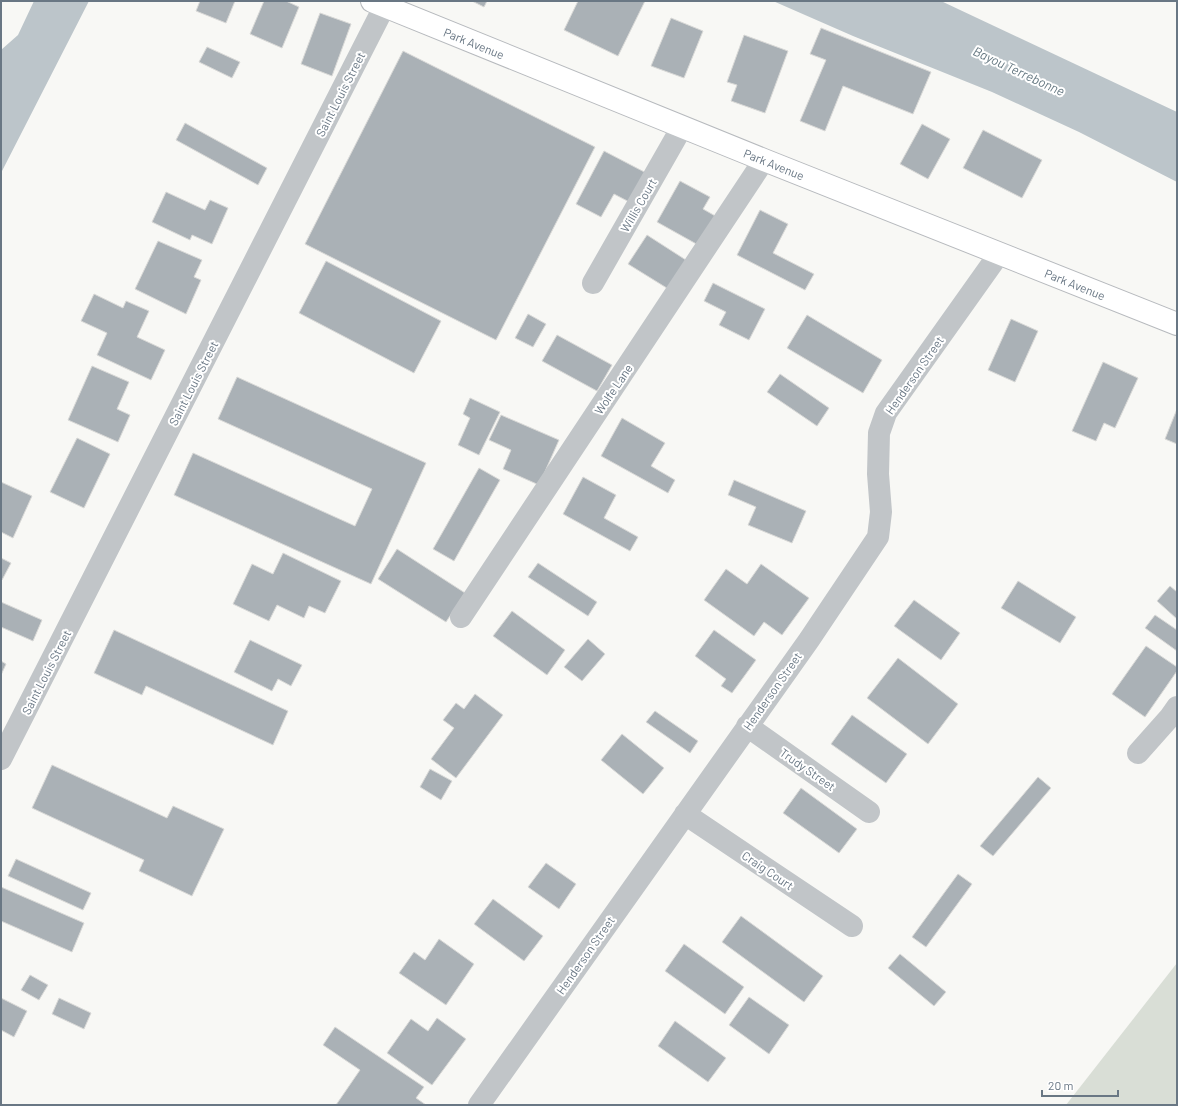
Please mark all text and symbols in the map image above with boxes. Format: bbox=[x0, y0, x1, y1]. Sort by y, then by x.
street label: Park Avenue bbox=[442, 24, 506, 62]
water label: Bayou Terrebonne bbox=[971, 43, 1068, 99]
street label: Saint Louis Street bbox=[313, 49, 367, 139]
street label: Park Avenue bbox=[742, 145, 806, 183]
street label: Willis Court bbox=[617, 176, 659, 234]
street label: Park Avenue bbox=[1043, 265, 1107, 303]
street label: Henderson Street bbox=[882, 333, 946, 417]
street label: Saint Louis Street bbox=[166, 338, 220, 428]
street label: Wolfe Lane bbox=[591, 361, 635, 417]
street label: Saint Louis Street bbox=[19, 627, 73, 717]
street label: Henderson Street bbox=[740, 649, 804, 733]
street label: Trudy Street bbox=[778, 745, 838, 793]
street label: Craig Court bbox=[740, 848, 796, 892]
street label: Henderson Street bbox=[553, 913, 617, 997]
scale bar bbox=[1042, 1072, 1118, 1098]
text: 20 m bbox=[1048, 1078, 1074, 1092]

